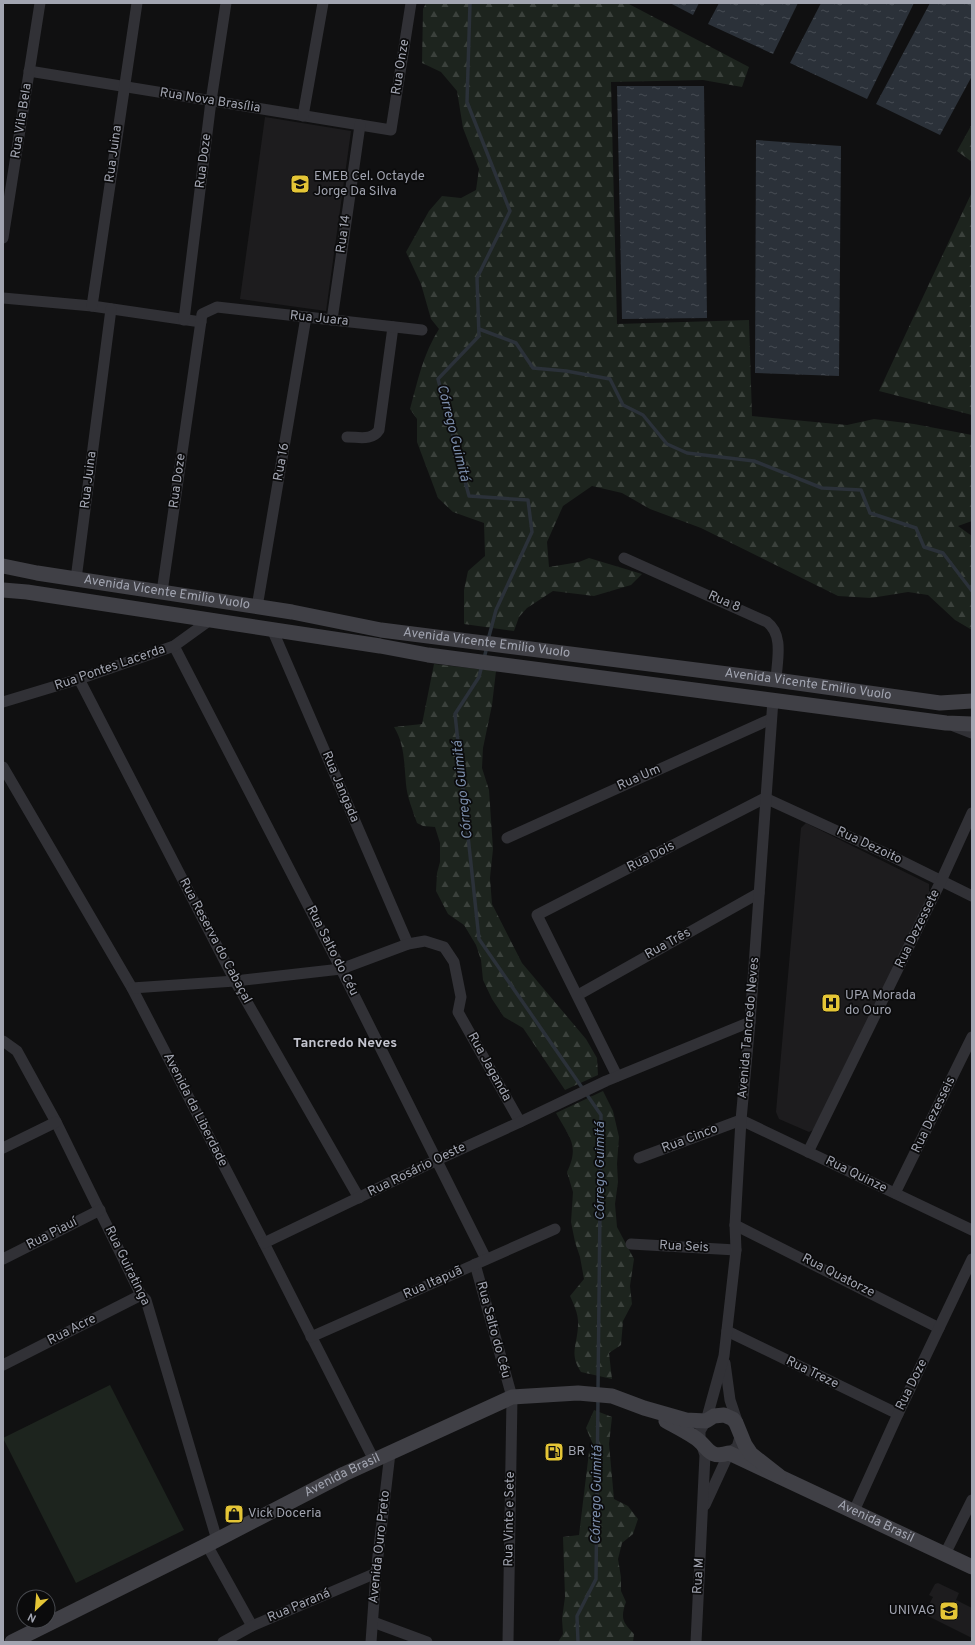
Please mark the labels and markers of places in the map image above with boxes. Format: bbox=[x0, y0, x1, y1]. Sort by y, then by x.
place label: EMEB Cel. Octayde Jorge Da Silva bbox=[314, 169, 425, 200]
school or university icon: EMEB Cel. Octayde Jorge Da Silva bbox=[289, 173, 311, 195]
place label: UPA Morada do Ouro bbox=[845, 988, 916, 1019]
hospital icon: UPA Morada do Ouro bbox=[820, 992, 842, 1014]
fuel station icon: BR bbox=[543, 1441, 565, 1463]
place label: BR bbox=[568, 1444, 585, 1460]
shop icon: Vick Doceria bbox=[223, 1503, 245, 1525]
place label: Vick Doceria bbox=[248, 1506, 321, 1522]
school or university icon: UNIVAG bbox=[938, 1600, 960, 1622]
place label: UNIVAG bbox=[889, 1603, 935, 1619]

